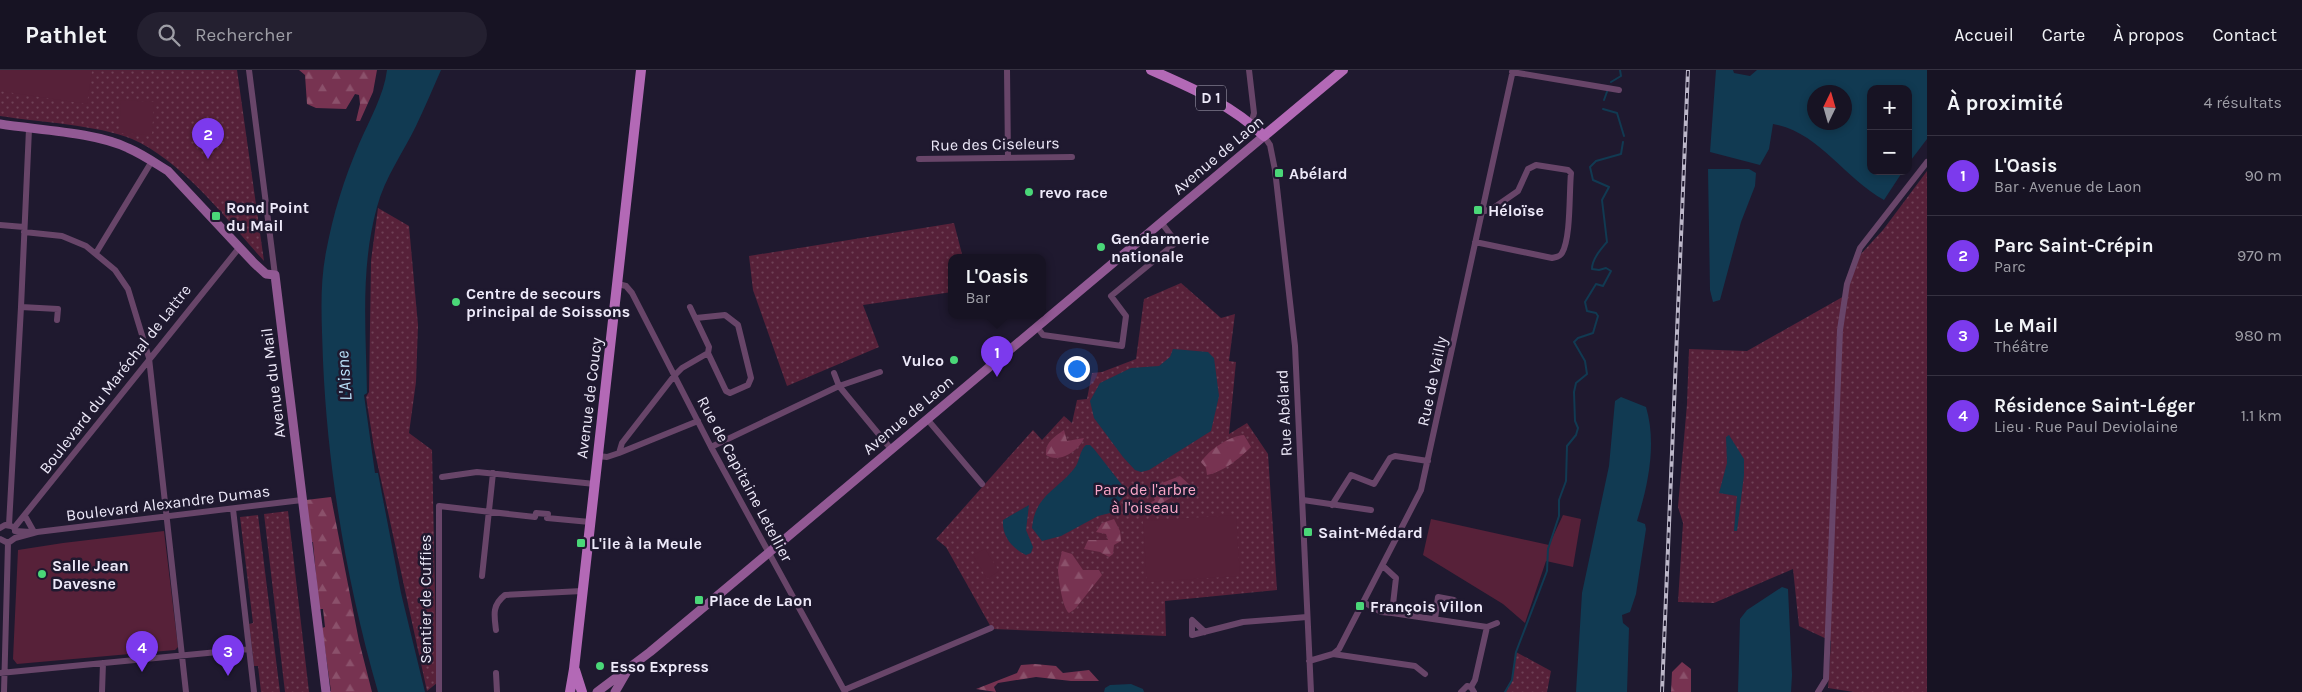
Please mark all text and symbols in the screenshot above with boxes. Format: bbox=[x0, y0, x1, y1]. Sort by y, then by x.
search box bbox=[137, 12, 487, 57]
text: Pathlet bbox=[25, 21, 107, 49]
icon: search bbox=[155, 21, 183, 49]
text: Rechercher bbox=[195, 24, 292, 46]
text: Accueil bbox=[1954, 24, 2014, 46]
text: Carte bbox=[2042, 24, 2085, 46]
text: À propos bbox=[2113, 24, 2185, 46]
text: Contact bbox=[2213, 24, 2277, 46]
road number: D 1 bbox=[1196, 85, 1226, 110]
north arrow bbox=[1807, 85, 1852, 130]
map controls bbox=[1867, 85, 1912, 175]
button: + bbox=[1867, 85, 1912, 130]
text: À proximité bbox=[1947, 91, 2063, 115]
text: 4 résultats bbox=[2203, 93, 2282, 112]
street label: Avenue de Laon bbox=[1169, 112, 1267, 198]
pin: 2 bbox=[192, 118, 224, 159]
button: − bbox=[1867, 130, 1912, 175]
street label: Rue des Ciseleurs bbox=[930, 133, 1060, 155]
text: L'Oasis bbox=[1994, 155, 2057, 177]
place label: Abélard bbox=[1289, 164, 1348, 183]
text: 1 bbox=[1960, 166, 1966, 185]
text: 90 m bbox=[2244, 166, 2282, 185]
marker: Abélard bbox=[1273, 167, 1285, 179]
text: Bar · Avenue de Laon bbox=[1994, 177, 2142, 196]
place label: revo race bbox=[1039, 183, 1108, 202]
marker: revo race bbox=[1023, 186, 1035, 198]
place label: Rond Point du Mail bbox=[226, 198, 309, 235]
place label: Héloïse bbox=[1488, 201, 1544, 220]
marker: Héloïse bbox=[1472, 204, 1484, 216]
marker: Rond Point du Mail bbox=[210, 210, 222, 222]
place label: Gendarmerie nationale bbox=[1111, 229, 1209, 266]
text: Parc Saint-Crépin bbox=[1994, 235, 2154, 257]
marker: Gendarmerie nationale bbox=[1095, 241, 1107, 253]
text: 2 bbox=[1958, 246, 1968, 265]
text: 970 m bbox=[2237, 246, 2282, 265]
popup bbox=[948, 254, 1046, 319]
text: Parc bbox=[1994, 257, 2026, 276]
text: L'Oasis bbox=[965, 266, 1029, 288]
street label: Boulevard du Maréchal de Lattre bbox=[35, 281, 195, 477]
place label: Centre de secours principal de Soissons bbox=[466, 284, 630, 321]
text: Bar bbox=[965, 288, 990, 307]
marker: Centre de secours principal de Soissons bbox=[450, 296, 462, 308]
text: Le Mail bbox=[1994, 315, 2058, 337]
text: 3 bbox=[1958, 326, 1968, 345]
text: 980 m bbox=[2235, 326, 2282, 345]
street label: Avenue du Mail bbox=[257, 327, 289, 439]
street label: Rue de Vailly bbox=[1413, 334, 1451, 428]
street label: Avenue de Coucy bbox=[572, 336, 606, 460]
pin: 1 bbox=[981, 336, 1013, 377]
text: Théâtre bbox=[1994, 337, 2049, 356]
water label: L'Aisne bbox=[331, 350, 357, 402]
place label: Vulco bbox=[902, 351, 944, 370]
marker: Vulco bbox=[948, 354, 960, 366]
your location bbox=[1064, 356, 1090, 382]
street label: Rue Abélard bbox=[1272, 369, 1296, 457]
street label: Avenue de Laon bbox=[859, 372, 957, 458]
street label: Rue de Capitaine Letellier bbox=[693, 393, 797, 565]
text: Résidence Saint-Léger bbox=[1994, 395, 2195, 417]
text: 4 bbox=[1958, 406, 1968, 425]
text: 1.1 km bbox=[2241, 406, 2282, 425]
text: Lieu · Rue Paul Deviolaine bbox=[1994, 417, 2178, 436]
park label: Parc de l'arbre à l'oiseau bbox=[1094, 480, 1196, 517]
street label: Boulevard Alexandre Dumas bbox=[65, 481, 271, 525]
place label: Saint-Médard bbox=[1318, 523, 1423, 542]
marker: Saint-Médard bbox=[1302, 526, 1314, 538]
street label: Sentier de Cuffies bbox=[416, 534, 435, 664]
place label: L'ile à la Meule bbox=[591, 534, 702, 553]
marker: L'ile à la Meule bbox=[575, 537, 587, 549]
place label: Salle Jean Davesne bbox=[52, 556, 129, 593]
marker: Salle Jean Davesne bbox=[36, 568, 48, 580]
place label: Place de Laon bbox=[709, 591, 812, 610]
marker: Place de Laon bbox=[693, 594, 705, 606]
place label: François Villon bbox=[1370, 597, 1483, 616]
marker: François Villon bbox=[1354, 600, 1366, 612]
pin: 4 bbox=[126, 631, 158, 672]
pin: 3 bbox=[212, 635, 244, 676]
place label: Esso Express bbox=[610, 657, 709, 676]
marker: Esso Express bbox=[594, 660, 606, 672]

